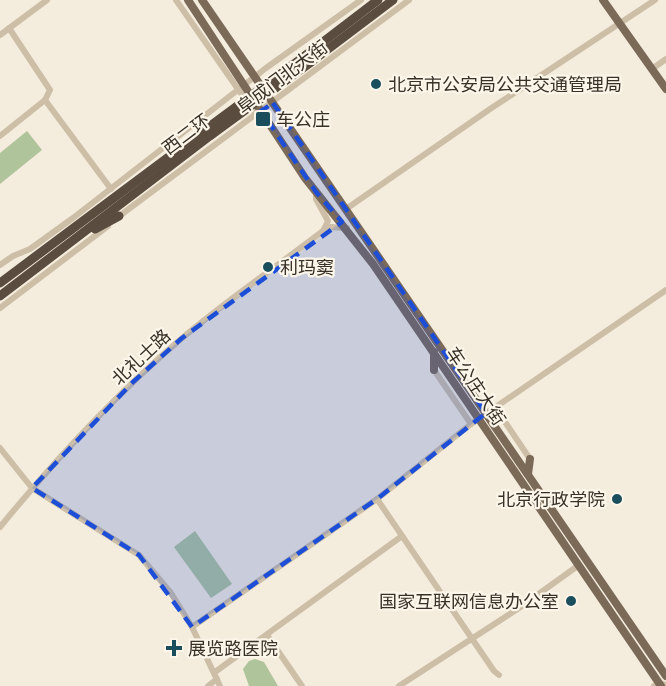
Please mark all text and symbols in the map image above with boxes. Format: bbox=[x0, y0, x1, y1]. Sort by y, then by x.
street label: 阜成门北大街 bbox=[232, 35, 332, 119]
place label: 北京市公安局公共交通管理局 bbox=[388, 73, 622, 96]
marker: 北京市公安局公共交通管理局 bbox=[369, 77, 383, 91]
place label: 车公庄 bbox=[276, 108, 330, 131]
street label: 西二环 bbox=[158, 109, 214, 159]
marker: 车公庄 bbox=[254, 110, 272, 128]
place label: 利玛窦 bbox=[280, 256, 334, 279]
marker: 利玛窦 bbox=[261, 260, 275, 274]
street label: 北礼士路 bbox=[107, 324, 175, 390]
street label: 车公庄大街 bbox=[441, 342, 511, 430]
place label: 北京行政学院 bbox=[497, 488, 605, 511]
marker: 北京行政学院 bbox=[610, 492, 624, 506]
place label: 国家互联网信息办公室 bbox=[379, 590, 559, 613]
marker: 国家互联网信息办公室 bbox=[564, 594, 578, 608]
place label: 展览路医院 bbox=[188, 637, 278, 660]
marker: 展览路医院 bbox=[165, 639, 183, 657]

